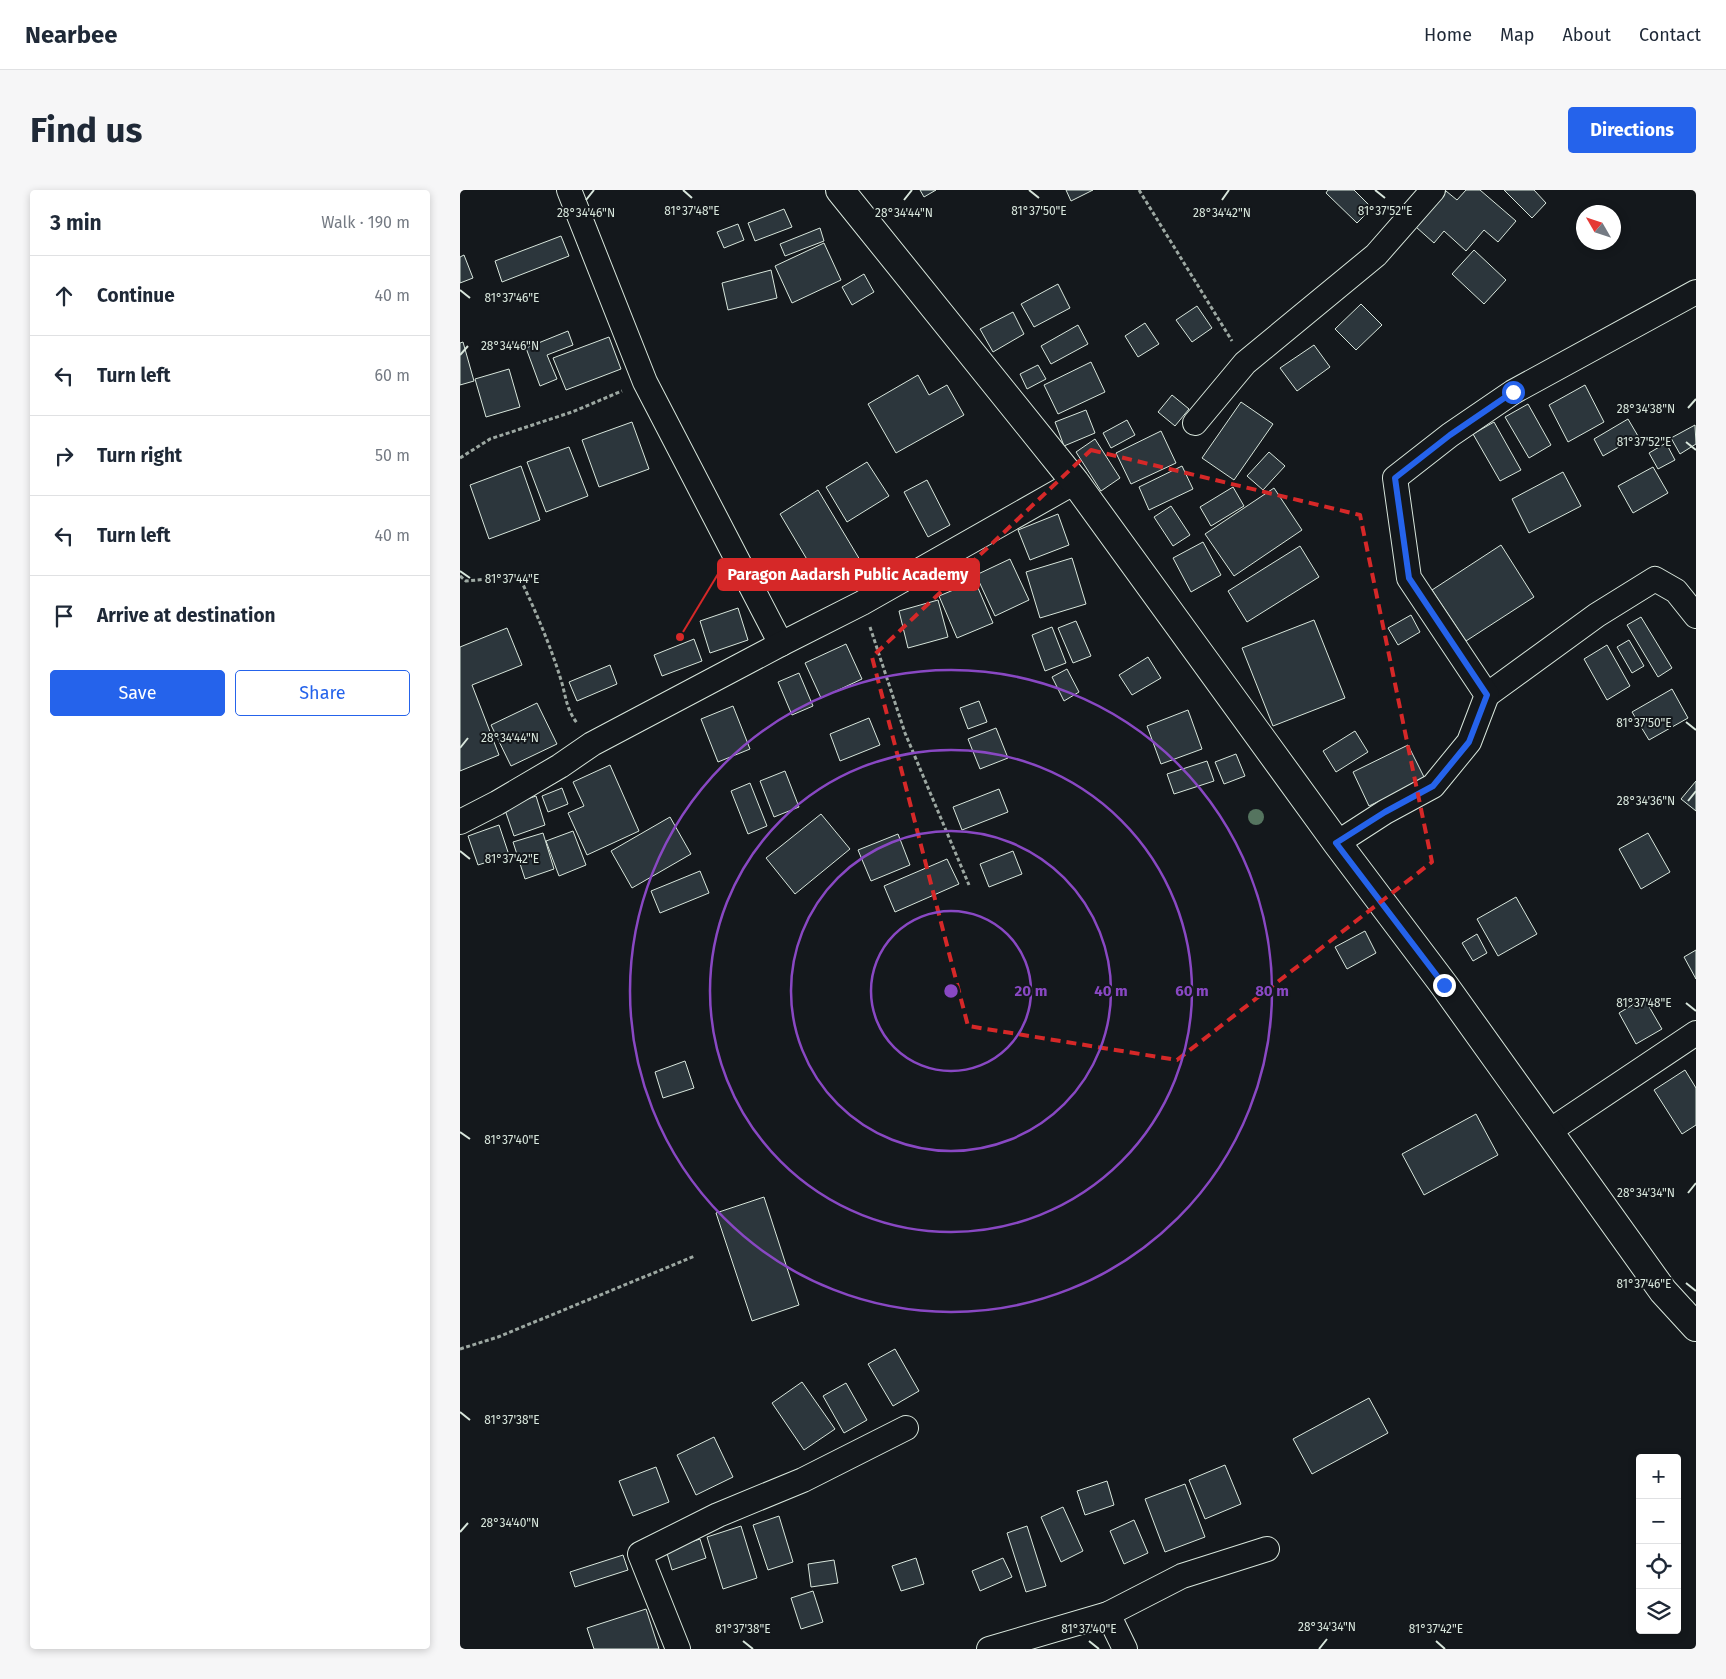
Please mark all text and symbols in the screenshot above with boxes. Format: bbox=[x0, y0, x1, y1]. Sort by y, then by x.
text: Nearbee bbox=[25, 21, 118, 49]
text: Home bbox=[1424, 24, 1472, 46]
text: Map bbox=[1500, 24, 1534, 46]
text: About bbox=[1562, 24, 1611, 46]
text: Contact bbox=[1639, 24, 1701, 46]
button: Directions bbox=[1568, 107, 1696, 153]
text: Find us bbox=[30, 109, 142, 151]
text: 81°37'48"E bbox=[664, 204, 720, 218]
text: 81°37'50"E bbox=[1011, 204, 1067, 218]
text: 81°37'52"E bbox=[1358, 204, 1412, 218]
north arrow bbox=[1576, 205, 1621, 250]
text: 28°34'46"N bbox=[557, 206, 615, 220]
text: 28°34'44"N bbox=[875, 206, 933, 220]
text: 28°34'42"N bbox=[1193, 206, 1251, 220]
text: 3 min bbox=[50, 210, 102, 236]
text: Walk · 190 m bbox=[321, 213, 410, 232]
icon: ahead bbox=[50, 282, 78, 310]
text: Continue bbox=[97, 284, 175, 307]
text: 40 m bbox=[375, 286, 410, 305]
text: 81°37'46"E bbox=[485, 291, 540, 305]
text: 28°34'46"N bbox=[481, 339, 539, 353]
icon: left bbox=[50, 362, 78, 390]
text: Turn left bbox=[97, 364, 171, 387]
text: 60 m bbox=[375, 366, 410, 385]
route start bbox=[1502, 381, 1525, 404]
text: 28°34'38"N bbox=[1617, 402, 1675, 416]
text: 81°37'52"E bbox=[1617, 435, 1671, 449]
icon: right bbox=[50, 442, 78, 470]
text: Turn right bbox=[97, 444, 182, 467]
text: 50 m bbox=[375, 446, 410, 465]
icon: left bbox=[50, 522, 78, 550]
text: Turn left bbox=[97, 524, 171, 547]
text: 40 m bbox=[375, 526, 410, 545]
callout: Paragon Aadarsh Public Academy bbox=[718, 559, 979, 590]
text: Paragon Aadarsh Public Academy bbox=[728, 565, 969, 584]
text: 81°37'44"E bbox=[485, 572, 539, 586]
icon: arrive bbox=[50, 602, 78, 630]
text: Arrive at destination bbox=[97, 604, 276, 627]
button: Save bbox=[50, 670, 225, 716]
button: Share bbox=[235, 670, 410, 716]
text: 81°37'50"E bbox=[1616, 716, 1672, 730]
text: 28°34'44"N bbox=[481, 731, 539, 745]
text: 28°34'36"N bbox=[1617, 794, 1675, 808]
text: 81°37'42"E bbox=[485, 852, 539, 866]
route end bbox=[1433, 974, 1456, 997]
centre of rings bbox=[942, 982, 960, 1000]
text: 20 m bbox=[1015, 982, 1047, 1000]
text: 40 m bbox=[1094, 982, 1128, 1000]
text: 60 m bbox=[1175, 982, 1209, 1000]
text: 80 m bbox=[1255, 982, 1289, 1000]
text: 81°37'48"E bbox=[1616, 996, 1672, 1010]
text: 81°37'40"E bbox=[484, 1133, 540, 1147]
text: 28°34'34"N bbox=[1617, 1186, 1675, 1200]
text: 81°37'46"E bbox=[1617, 1277, 1672, 1291]
text: 81°37'38"E bbox=[484, 1413, 540, 1427]
map controls bbox=[1636, 1454, 1681, 1634]
button: + bbox=[1636, 1454, 1681, 1499]
button: − bbox=[1636, 1499, 1681, 1544]
text: 28°34'40"N bbox=[481, 1516, 539, 1530]
button: locate bbox=[1636, 1544, 1681, 1589]
button: layers bbox=[1636, 1589, 1681, 1634]
text: 28°34'34"N bbox=[1298, 1620, 1356, 1634]
text: 81°37'38"E bbox=[715, 1622, 771, 1636]
text: 81°37'40"E bbox=[1061, 1622, 1117, 1636]
text: 81°37'42"E bbox=[1409, 1622, 1463, 1636]

